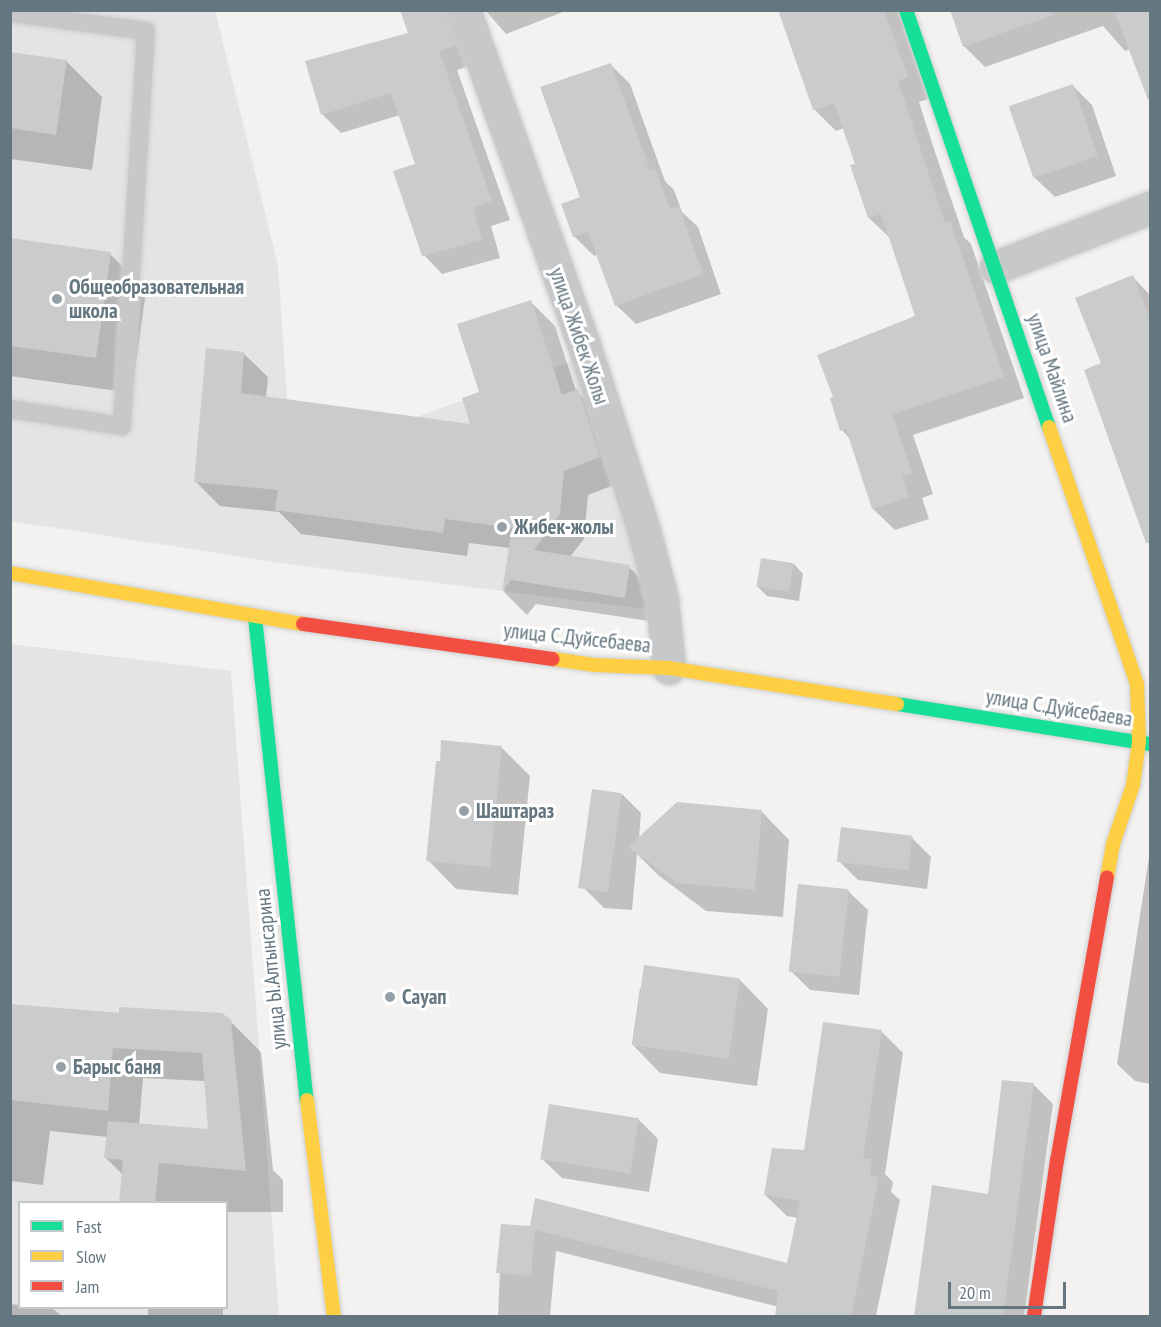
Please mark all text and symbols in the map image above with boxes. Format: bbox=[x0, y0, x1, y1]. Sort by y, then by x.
street label: улица Жибек Жолы bbox=[544, 264, 614, 408]
place label: Общеобразовательная школа bbox=[69, 274, 244, 324]
marker: Общеобразовательная школа bbox=[50, 292, 64, 306]
street label: улица Майлина bbox=[1022, 310, 1082, 426]
place label: Жибек-жолы bbox=[514, 514, 614, 540]
marker: Жибек-жолы bbox=[495, 520, 509, 534]
street label: улица С.Дуйсебаева bbox=[502, 618, 652, 658]
street label: улица С.Дуйсебаева bbox=[984, 684, 1134, 732]
place label: Шаштараз bbox=[476, 798, 554, 824]
marker: Шаштараз bbox=[457, 804, 471, 818]
street label: улица Ы.Алтынсарина bbox=[250, 887, 292, 1051]
place label: Сауап bbox=[402, 984, 447, 1010]
marker: Сауап bbox=[383, 990, 397, 1004]
place label: Барыс баня bbox=[73, 1054, 161, 1080]
marker: Барыс баня bbox=[54, 1060, 68, 1074]
legend bbox=[18, 1201, 228, 1309]
text: Fast bbox=[76, 1215, 102, 1238]
text: Slow bbox=[76, 1245, 106, 1268]
scale bar bbox=[951, 1270, 1070, 1308]
text: Jam bbox=[76, 1275, 99, 1298]
text: 20 m bbox=[959, 1281, 991, 1304]

